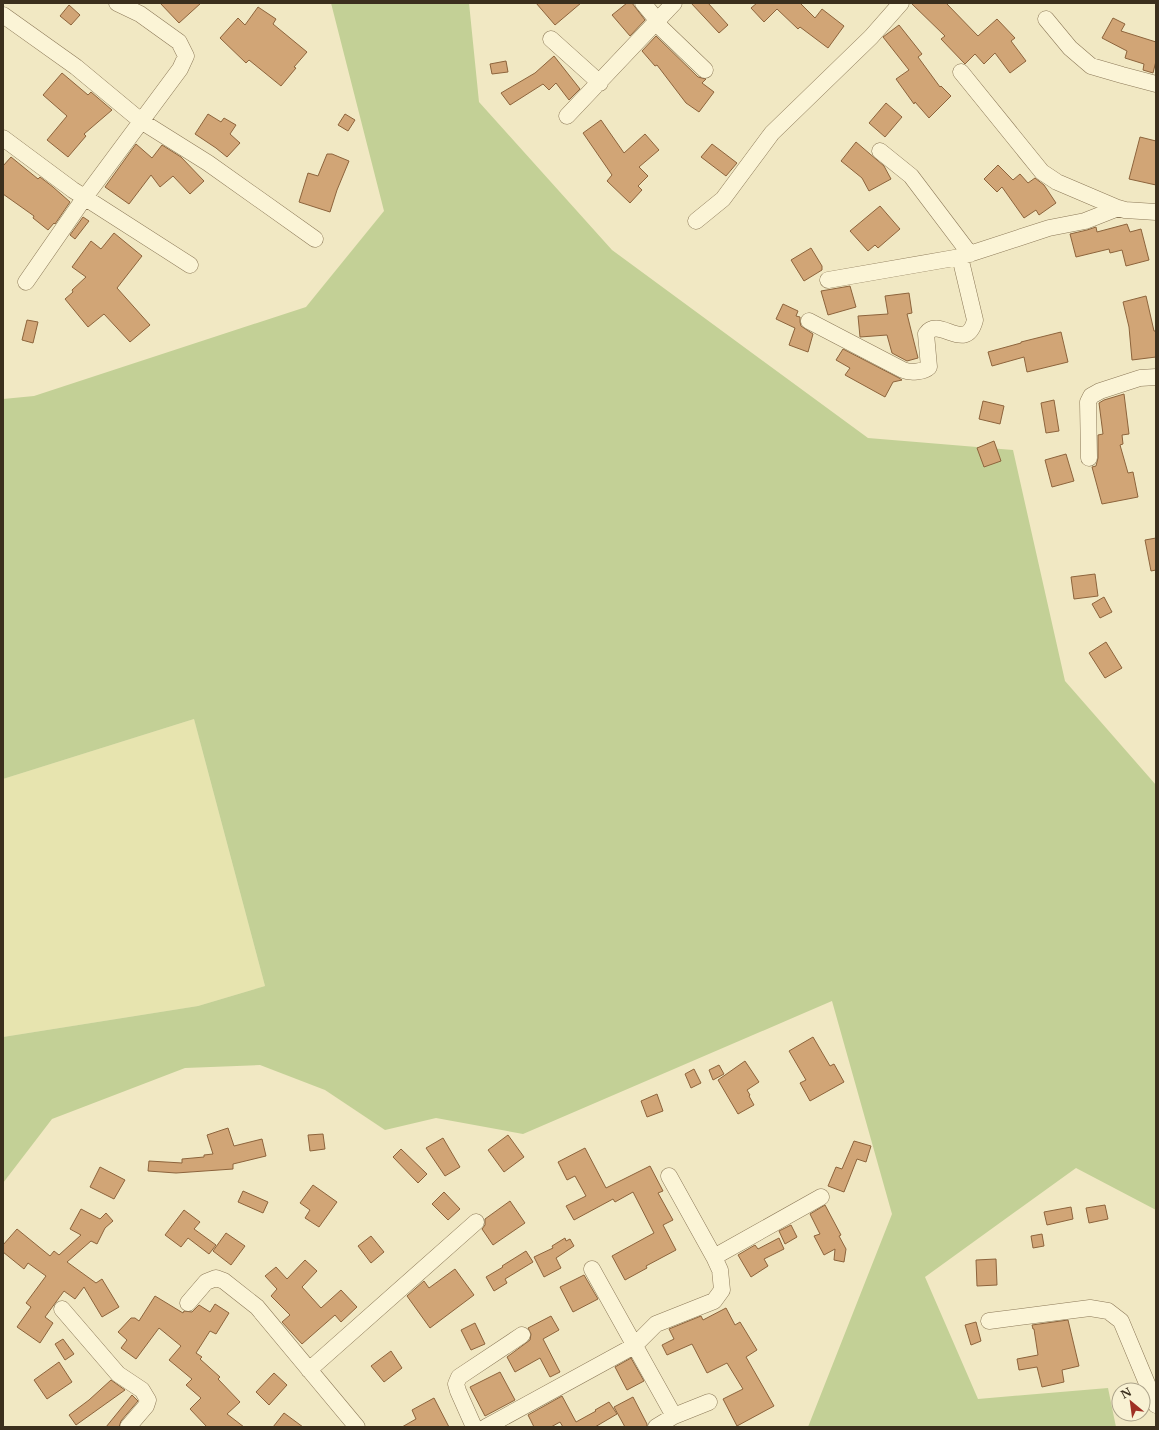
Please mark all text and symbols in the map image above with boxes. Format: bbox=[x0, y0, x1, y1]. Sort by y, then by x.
north arrow bbox=[1111, 1382, 1151, 1422]
text: N bbox=[1118, 1384, 1135, 1402]

